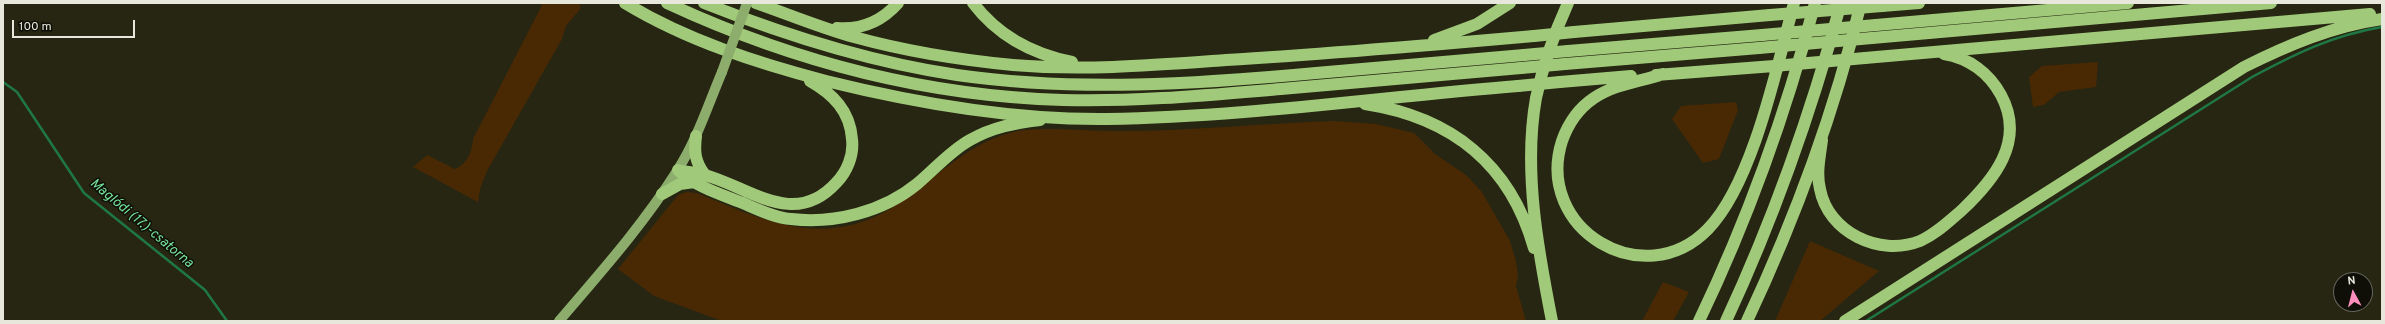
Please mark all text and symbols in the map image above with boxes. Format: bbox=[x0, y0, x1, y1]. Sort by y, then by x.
scale bar bbox=[14, 12, 137, 38]
text: 100 m bbox=[19, 19, 52, 35]
water label: Maglódi (17.)-csatorna bbox=[86, 176, 196, 272]
north arrow bbox=[2333, 272, 2373, 312]
text: N bbox=[2347, 274, 2356, 289]

